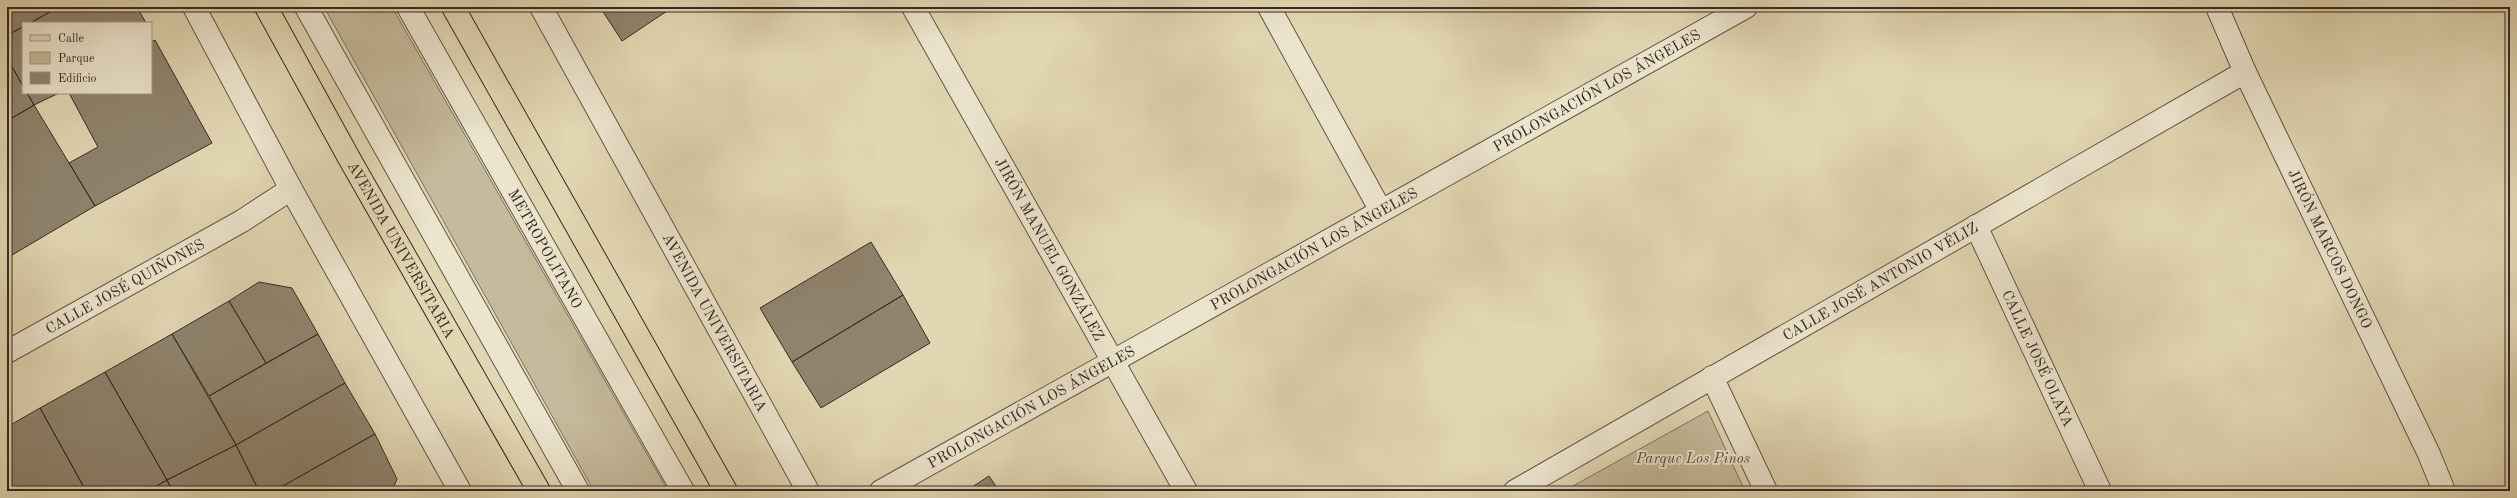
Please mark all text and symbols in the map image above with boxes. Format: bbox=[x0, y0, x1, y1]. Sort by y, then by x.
legend bbox=[22, 22, 152, 94]
street label: PROLONGACIÓN LOS ÁNGELES bbox=[1491, 28, 1704, 156]
text: Calle bbox=[58, 33, 84, 45]
text: Parque bbox=[58, 53, 95, 65]
text: Edificio bbox=[58, 73, 97, 85]
street label: JIRÓN MANUEL GONZÁLEZ bbox=[991, 156, 1106, 344]
street label: AVENIDA UNIVERSITARIA bbox=[344, 159, 457, 342]
street label: JIRÓN MARCOS DONGO bbox=[2284, 167, 2374, 332]
street label: PROLONGACIÓN LOS ÁNGELES bbox=[1208, 186, 1421, 314]
street label: METROPOLITANO bbox=[504, 187, 584, 312]
street label: CALLE JOSÉ ANTONIO VÉLIZ bbox=[1781, 221, 1981, 345]
street label: AVENIDA UNIVERSITARIA bbox=[658, 231, 769, 415]
street label: CALLE JOSÉ QUIÑONES bbox=[44, 237, 208, 338]
street label: CALLE JOSÉ OLAYA bbox=[1998, 288, 2075, 430]
street label: PROLONGACIÓN LOS ÁNGELES bbox=[926, 344, 1138, 472]
park label: Parque Los Pinos bbox=[1635, 452, 1750, 467]

